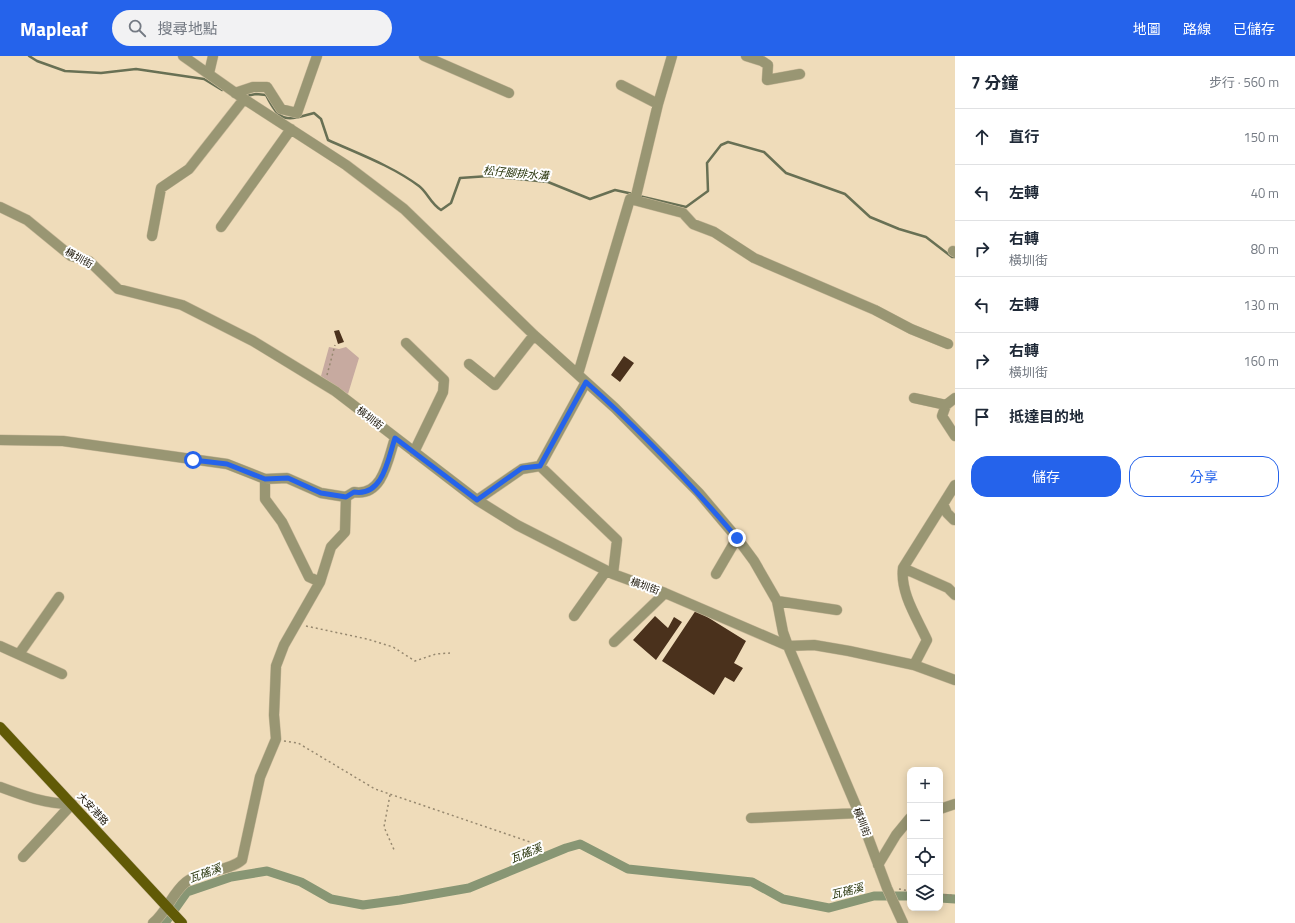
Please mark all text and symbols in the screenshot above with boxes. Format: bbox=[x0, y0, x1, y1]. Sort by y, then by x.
search box bbox=[112, 10, 392, 46]
text: Mapleaf bbox=[20, 14, 88, 43]
icon: search bbox=[126, 17, 148, 39]
text: 搜尋地點 bbox=[158, 17, 218, 40]
text: 地圖 bbox=[1133, 18, 1161, 39]
text: 路線 bbox=[1183, 18, 1211, 39]
text: 已儲存 bbox=[1233, 18, 1275, 39]
text: 7 分鐘 bbox=[971, 70, 1018, 96]
text: 步行 · 560 m bbox=[1209, 72, 1279, 92]
text: 直行 bbox=[1009, 125, 1039, 148]
icon: ahead bbox=[971, 126, 993, 148]
text: 150 m bbox=[1243, 127, 1279, 147]
water label: 松仔腳排水溝 bbox=[482, 162, 552, 184]
text: 左轉 bbox=[1009, 181, 1039, 204]
icon: left bbox=[971, 182, 993, 204]
text: 40 m bbox=[1251, 183, 1279, 203]
text: 右轉 bbox=[1009, 227, 1039, 250]
icon: right bbox=[971, 238, 993, 260]
text: 80 m bbox=[1251, 239, 1279, 259]
street label: 橫圳街 bbox=[62, 244, 96, 272]
text: 橫圳街 bbox=[1009, 250, 1048, 270]
text: 左轉 bbox=[1009, 293, 1039, 316]
icon: left bbox=[971, 294, 993, 316]
text: 130 m bbox=[1243, 295, 1279, 315]
text: 右轉 bbox=[1009, 339, 1039, 362]
icon: right bbox=[971, 350, 993, 372]
text: 160 m bbox=[1243, 351, 1279, 371]
text: 橫圳街 bbox=[1009, 362, 1048, 382]
street label: 橫圳街 bbox=[354, 403, 386, 433]
text: 抵達目的地 bbox=[1009, 405, 1084, 428]
icon: arrive bbox=[971, 406, 993, 428]
route start bbox=[184, 451, 202, 469]
button: 儲存 bbox=[971, 456, 1121, 497]
button: 分享 bbox=[1129, 456, 1279, 497]
route end bbox=[728, 529, 746, 547]
street label: 橫圳街 bbox=[628, 574, 662, 598]
map controls bbox=[907, 767, 943, 911]
button: + bbox=[907, 767, 943, 803]
street label: 大安港路 bbox=[74, 789, 112, 829]
button: − bbox=[907, 803, 943, 839]
street label: 橫圳街 bbox=[850, 805, 874, 839]
water label: 瓦磘溪 bbox=[508, 839, 546, 867]
button: locate bbox=[907, 839, 943, 875]
water label: 瓦磘溪 bbox=[187, 859, 225, 886]
button: layers bbox=[907, 875, 943, 911]
water label: 瓦磘溪 bbox=[829, 879, 867, 903]

